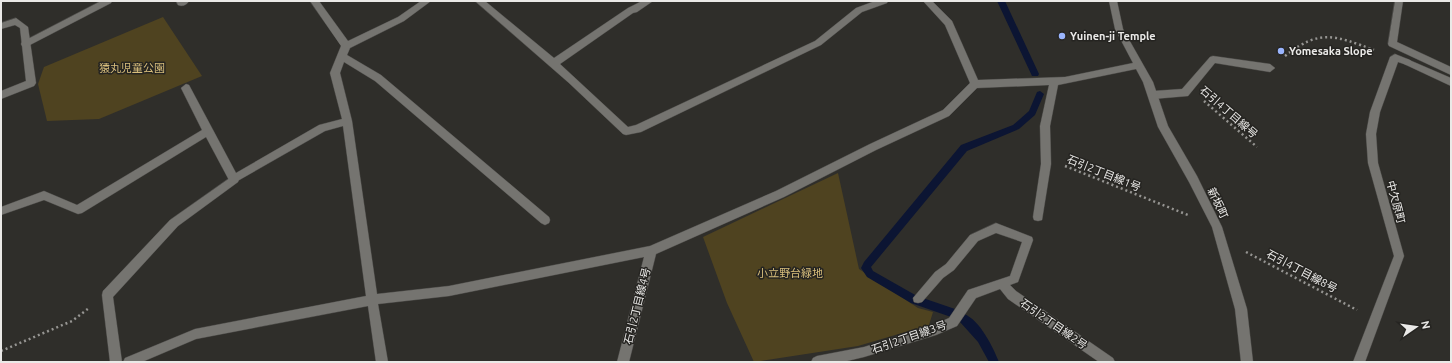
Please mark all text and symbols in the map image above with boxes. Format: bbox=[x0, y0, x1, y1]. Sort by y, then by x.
place label: Yuinen-ji Temple bbox=[1070, 30, 1156, 42]
marker: Yuinen-ji Temple bbox=[1057, 31, 1067, 41]
place label: Yomesaka Slope bbox=[1289, 45, 1373, 57]
marker: Yomesaka Slope bbox=[1276, 46, 1286, 56]
park label: 猿丸児童公園 bbox=[99, 62, 165, 74]
street label: 石引4丁目線号 bbox=[1198, 84, 1260, 140]
street label: 石引2丁目線1号 bbox=[1065, 153, 1143, 193]
street label: 中欠原町 bbox=[1385, 179, 1407, 225]
street label: 新坂町 bbox=[1205, 186, 1231, 220]
street label: 石引4丁目線8号 bbox=[1265, 247, 1339, 295]
street label: 石引2丁目線4号 bbox=[622, 267, 652, 345]
park label: 小立野台緑地 bbox=[757, 267, 823, 279]
street label: 石引2丁目線2号 bbox=[1018, 297, 1090, 351]
north arrow bbox=[1396, 307, 1436, 347]
street label: 石引2丁目線3号 bbox=[870, 319, 948, 355]
text: N bbox=[1419, 319, 1433, 330]

